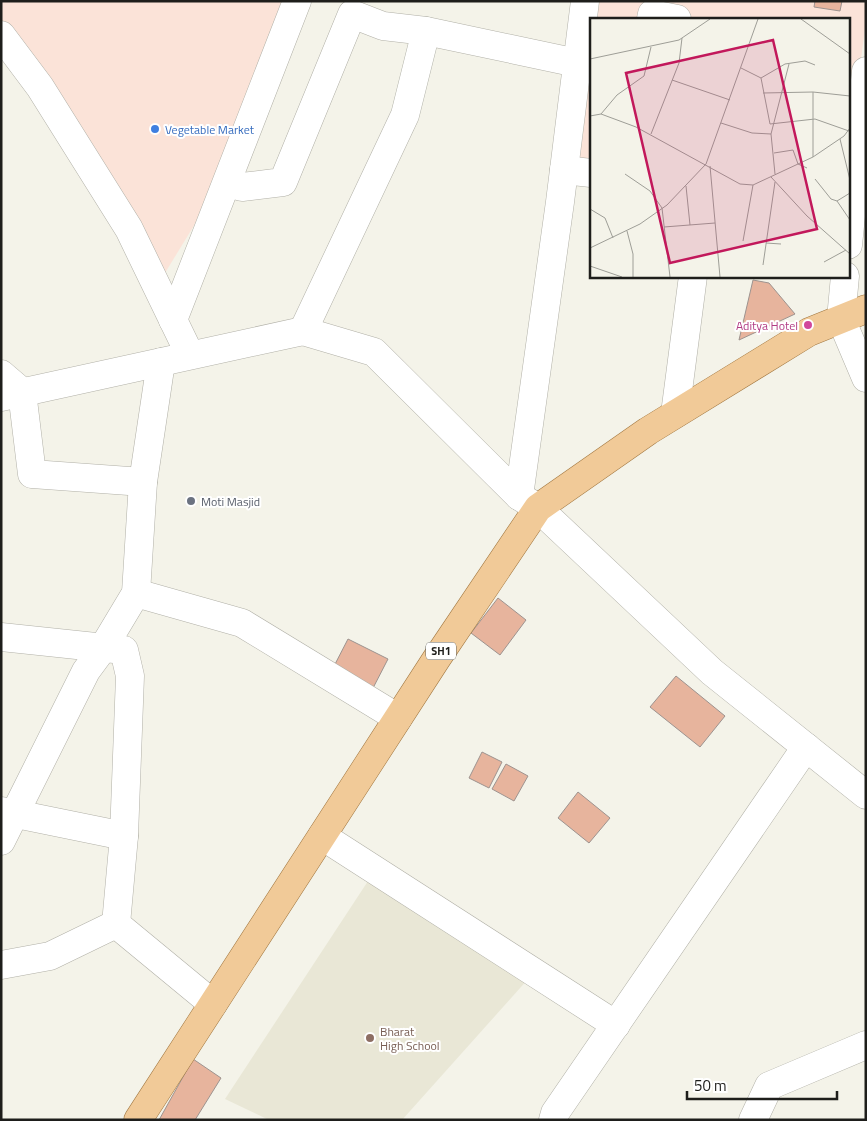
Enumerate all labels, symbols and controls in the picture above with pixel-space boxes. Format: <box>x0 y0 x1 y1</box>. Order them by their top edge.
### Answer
inset map <box>590 18 850 278</box>
place label: Vegetable Market <box>165 120 255 139</box>
marker: Vegetable Market <box>149 123 161 135</box>
place label: Aditya Hotel <box>736 316 798 335</box>
marker: Aditya Hotel <box>802 319 814 331</box>
place label: Moti Masjid <box>201 492 260 511</box>
marker: Moti Masjid <box>185 495 197 507</box>
road number: SH1 <box>426 642 456 659</box>
place label: Bharat High School <box>380 1022 440 1055</box>
marker: Bharat High School <box>364 1032 376 1044</box>
scale bar <box>687 1068 837 1100</box>
text: 50 m <box>694 1074 727 1097</box>

